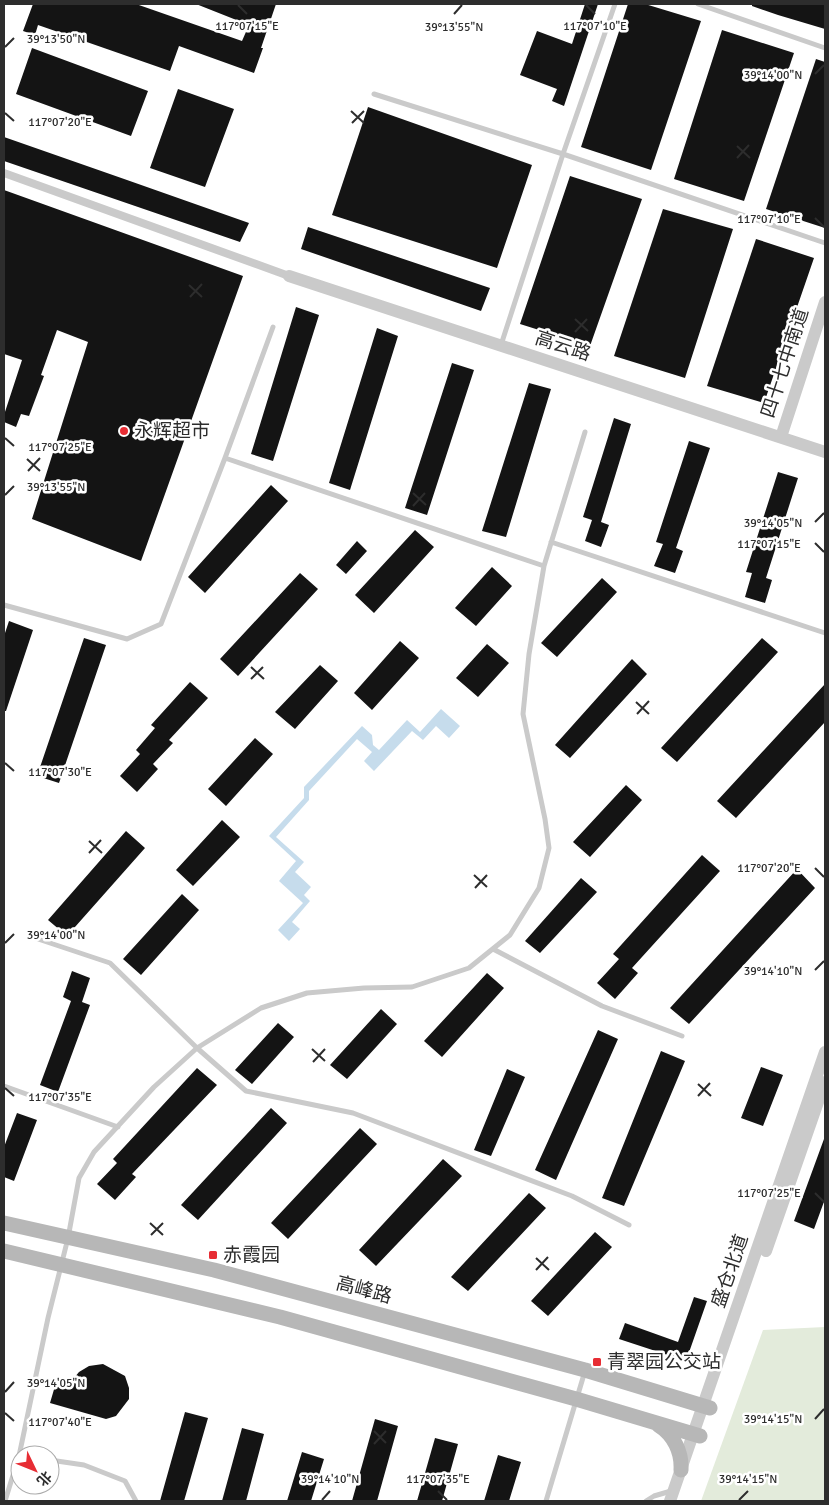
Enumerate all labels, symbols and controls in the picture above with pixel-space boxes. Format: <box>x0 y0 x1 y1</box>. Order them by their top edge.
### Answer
text: 117°07'15"E <box>215 19 279 34</box>
text: 117°07'10"E <box>563 19 627 34</box>
text: 39°13'55"N <box>425 20 483 35</box>
text: 39°13'50"N <box>27 32 85 47</box>
text: 39°14'00"N <box>744 68 802 83</box>
text: 117°07'20"E <box>28 115 92 130</box>
text: 117°07'10"E <box>737 212 801 227</box>
street label: 四十七中南道 <box>756 305 814 421</box>
street label: 高云路 <box>532 326 594 366</box>
place label: 永辉超市 <box>134 419 210 443</box>
marker: 永辉超市 <box>118 425 130 437</box>
text: 117°07'25"E <box>28 440 92 455</box>
text: 39°13'55"N <box>27 480 85 495</box>
text: 39°14'05"N <box>744 516 802 531</box>
text: 117°07'15"E <box>737 537 801 552</box>
text: 117°07'30"E <box>28 765 92 780</box>
text: 117°07'20"E <box>737 861 801 876</box>
text: 39°14'00"N <box>27 928 85 943</box>
text: 39°14'10"N <box>744 964 802 979</box>
text: 117°07'35"E <box>28 1090 92 1105</box>
text: 117°07'25"E <box>737 1186 801 1201</box>
street label: 盛仓北道 <box>706 1231 754 1311</box>
place label: 赤霞园 <box>223 1243 280 1267</box>
marker: 赤霞园 <box>207 1249 219 1261</box>
street label: 高峰路 <box>333 1271 395 1309</box>
place label: 青翠园公交站 <box>607 1350 721 1374</box>
marker: 青翠园公交站 <box>591 1356 603 1368</box>
text: 39°14'05"N <box>27 1376 85 1391</box>
text: 39°14'15"N <box>744 1412 802 1427</box>
text: 117°07'40"E <box>28 1415 92 1430</box>
north arrow <box>10 1445 60 1495</box>
text: 北 <box>33 1468 55 1489</box>
text: 39°14'10"N <box>301 1472 359 1487</box>
text: 117°07'35"E <box>406 1472 470 1487</box>
text: 39°14'15"N <box>719 1472 777 1487</box>

